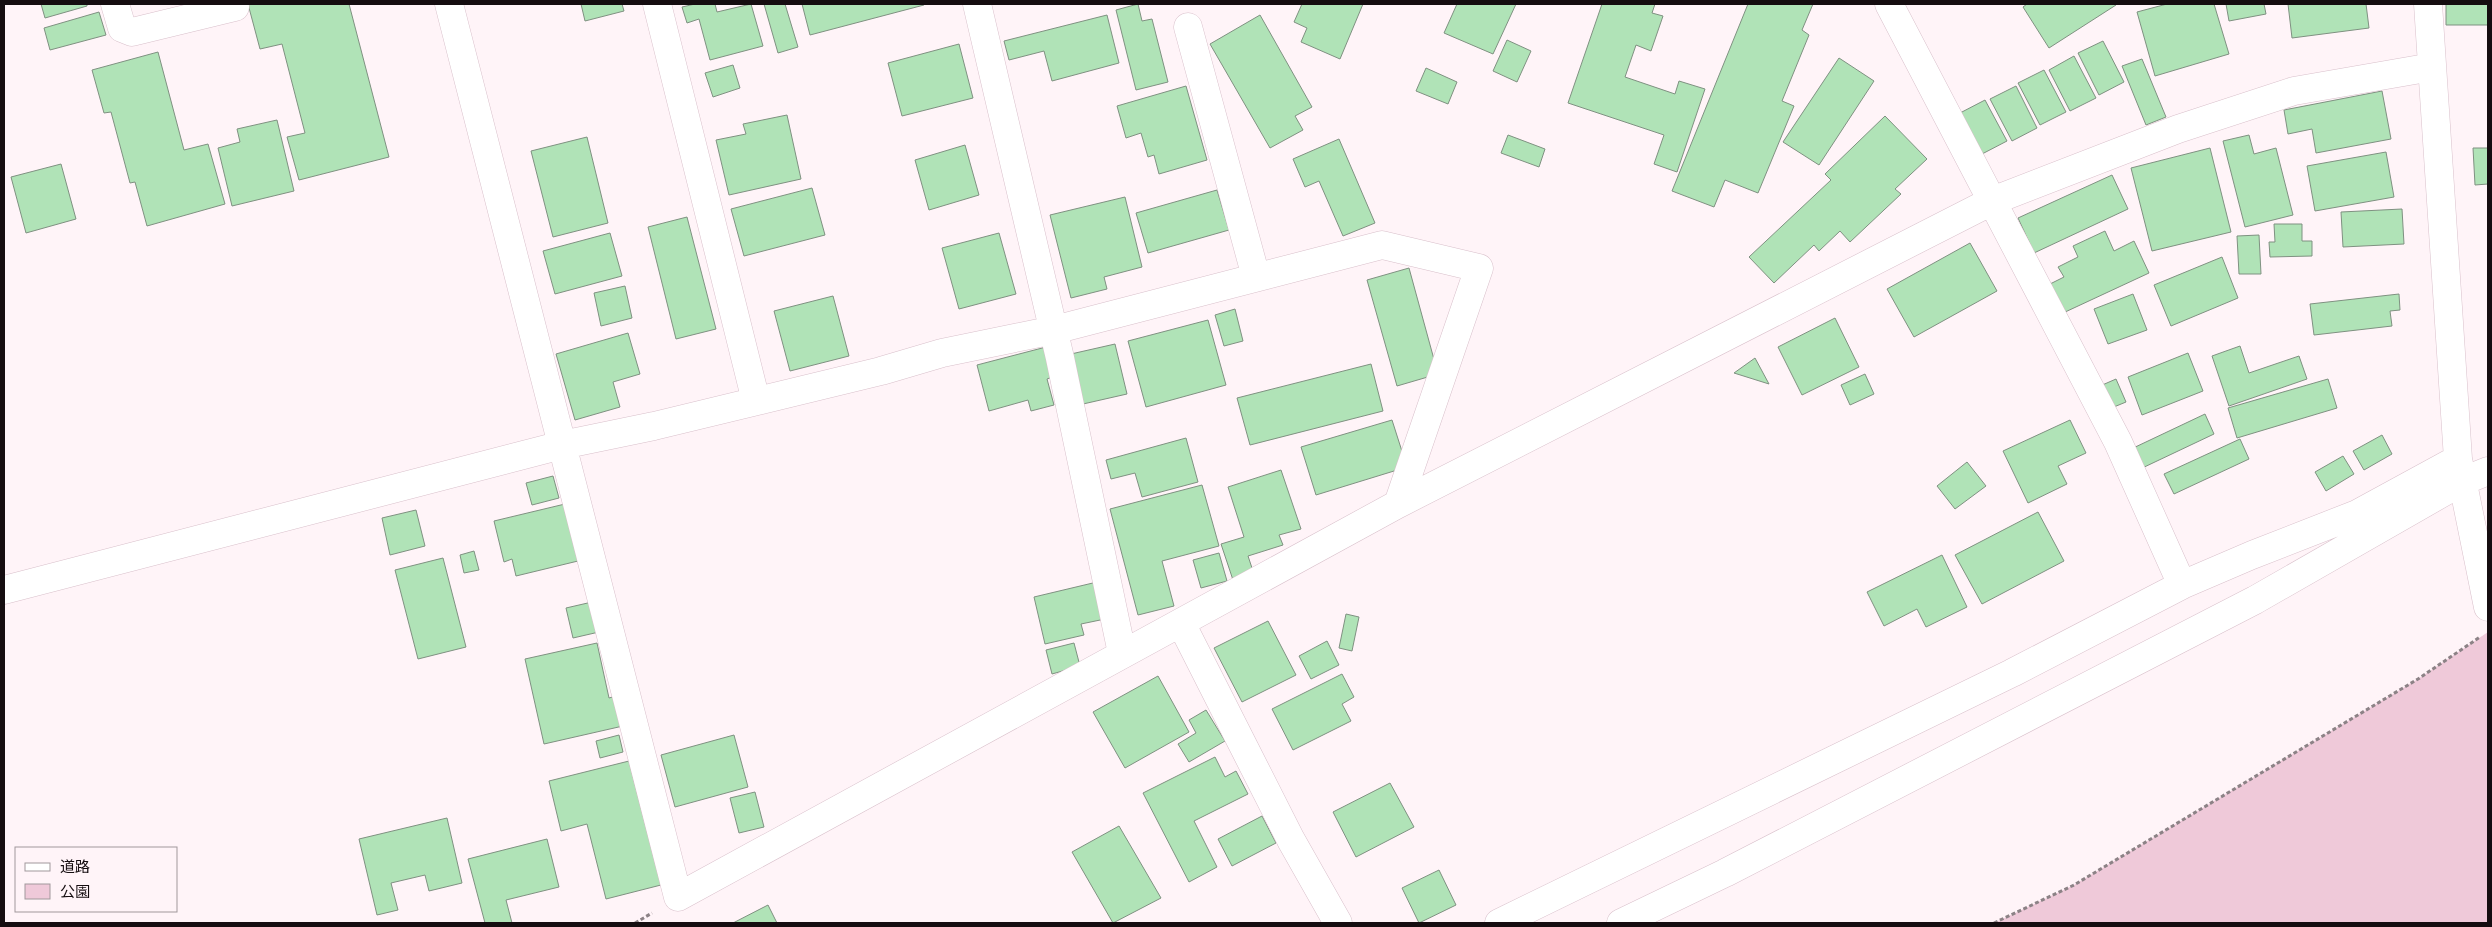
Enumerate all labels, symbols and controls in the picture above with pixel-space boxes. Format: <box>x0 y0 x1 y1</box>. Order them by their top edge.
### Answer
legend <box>15 847 178 912</box>
text: 道路 <box>60 857 90 876</box>
text: 公園 <box>60 882 90 901</box>

